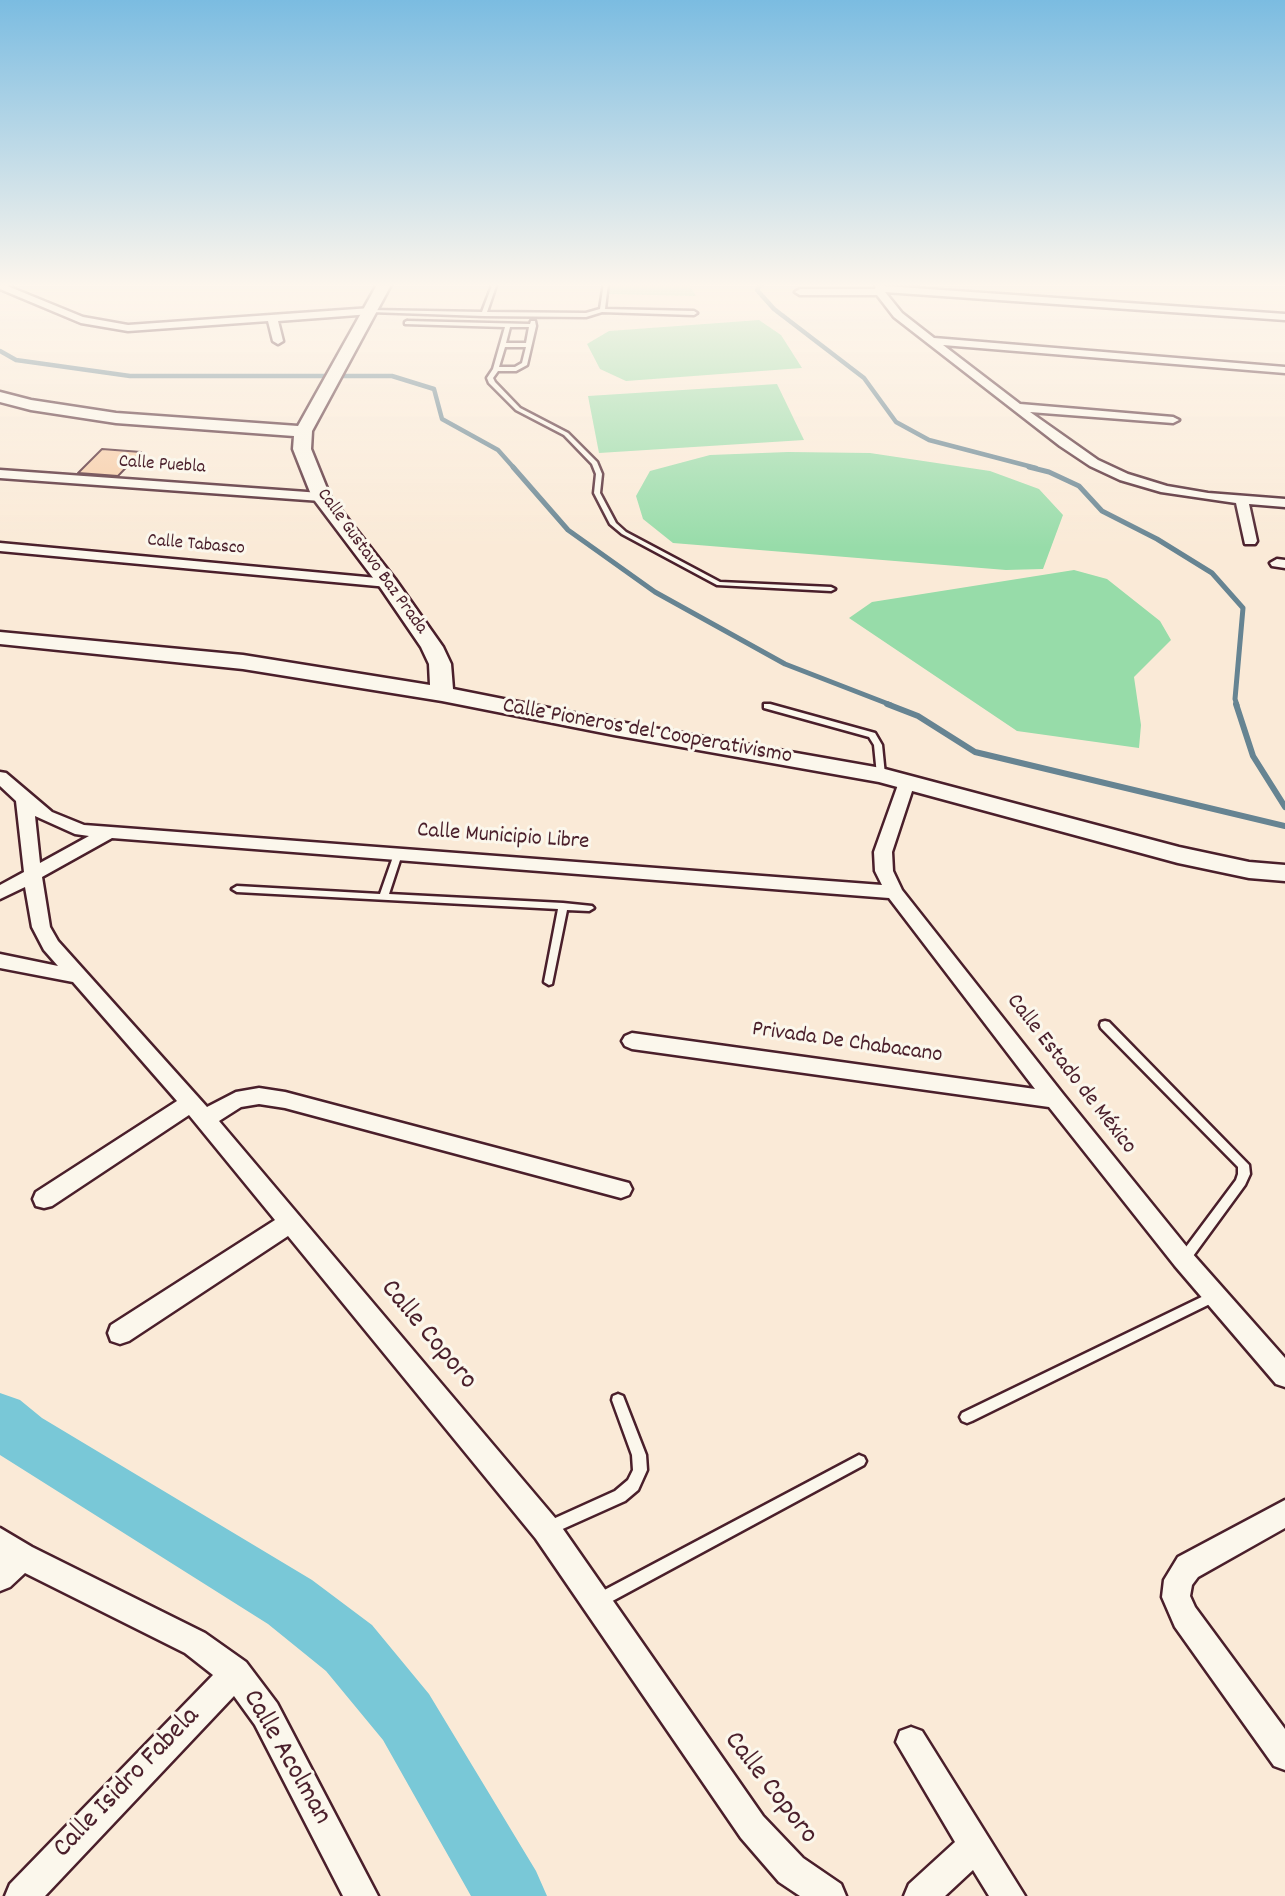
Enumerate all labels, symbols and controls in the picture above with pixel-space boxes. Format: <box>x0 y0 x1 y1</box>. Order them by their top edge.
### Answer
street label: Calle Puebla <box>118 452 206 480</box>
street label: Calle Gustavo Baz Prada <box>311 485 431 639</box>
street label: Calle Tabasco <box>146 530 246 562</box>
street label: Calle Pioneros del Cooperativismo <box>500 694 794 772</box>
street label: Calle Municipio Libre <box>416 818 590 858</box>
street label: Calle Estado de México <box>999 989 1141 1161</box>
street label: Privada De Chabacano <box>750 1017 944 1071</box>
street label: Calle Coporo <box>371 1274 483 1398</box>
street label: Calle Acolman <box>233 1685 337 1831</box>
street label: Calle Isidro Fabela <box>48 1702 208 1866</box>
street label: Calle Coporo <box>715 1726 823 1852</box>

